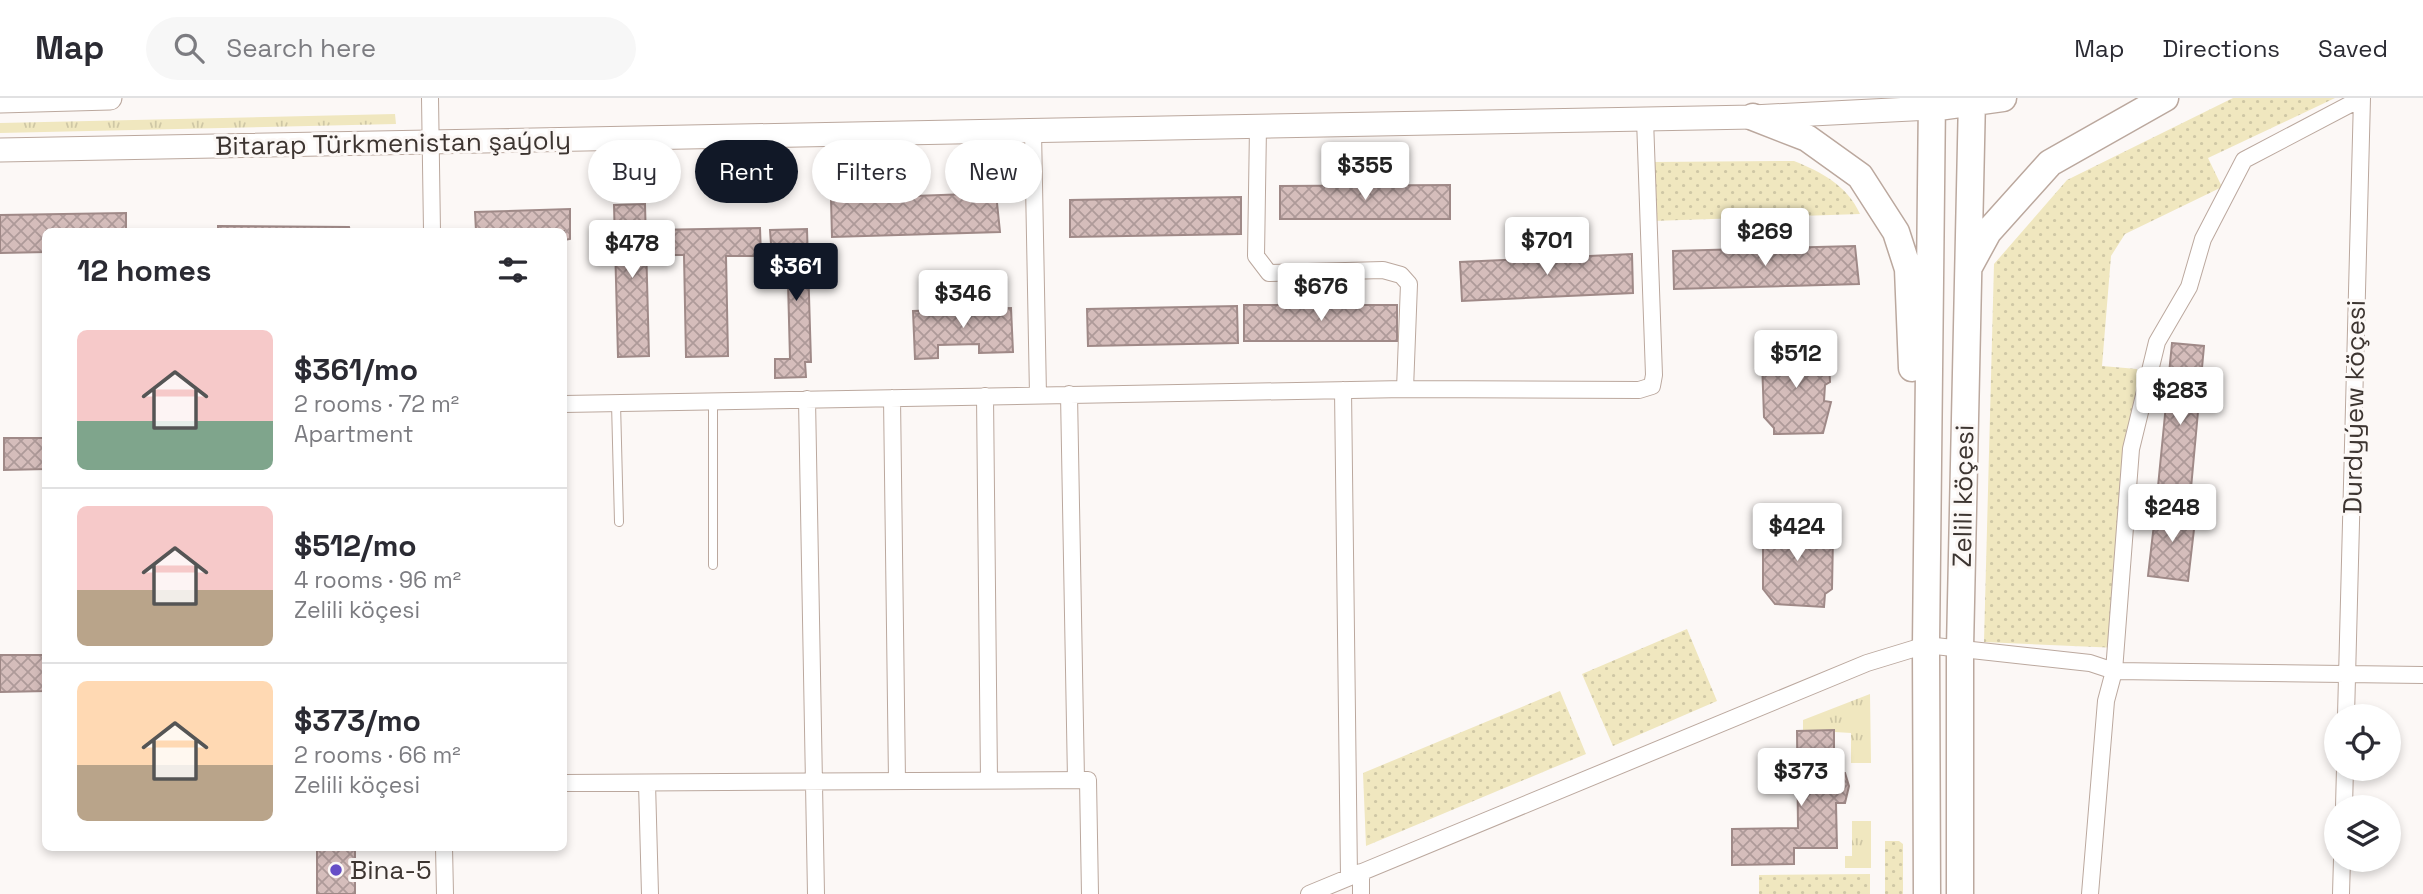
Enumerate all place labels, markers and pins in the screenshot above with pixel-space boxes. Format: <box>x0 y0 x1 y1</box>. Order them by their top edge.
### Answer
pin: $355 <box>1324 142 1406 202</box>
pin: $269 <box>1724 208 1806 268</box>
pin: $701 <box>1506 218 1588 277</box>
pin: $478 <box>591 220 673 280</box>
pin: $361 <box>755 244 837 303</box>
pin: $676 <box>1280 264 1362 323</box>
pin: $346 <box>922 271 1004 330</box>
pin: $512 <box>1755 330 1837 390</box>
pin: $283 <box>2139 368 2221 427</box>
pin: $248 <box>2131 484 2213 544</box>
pin: $424 <box>1756 504 1838 563</box>
pin: $373 <box>1760 748 1842 808</box>
place label: Bina-5 <box>350 853 432 887</box>
marker: Bina-5 <box>328 862 344 878</box>

